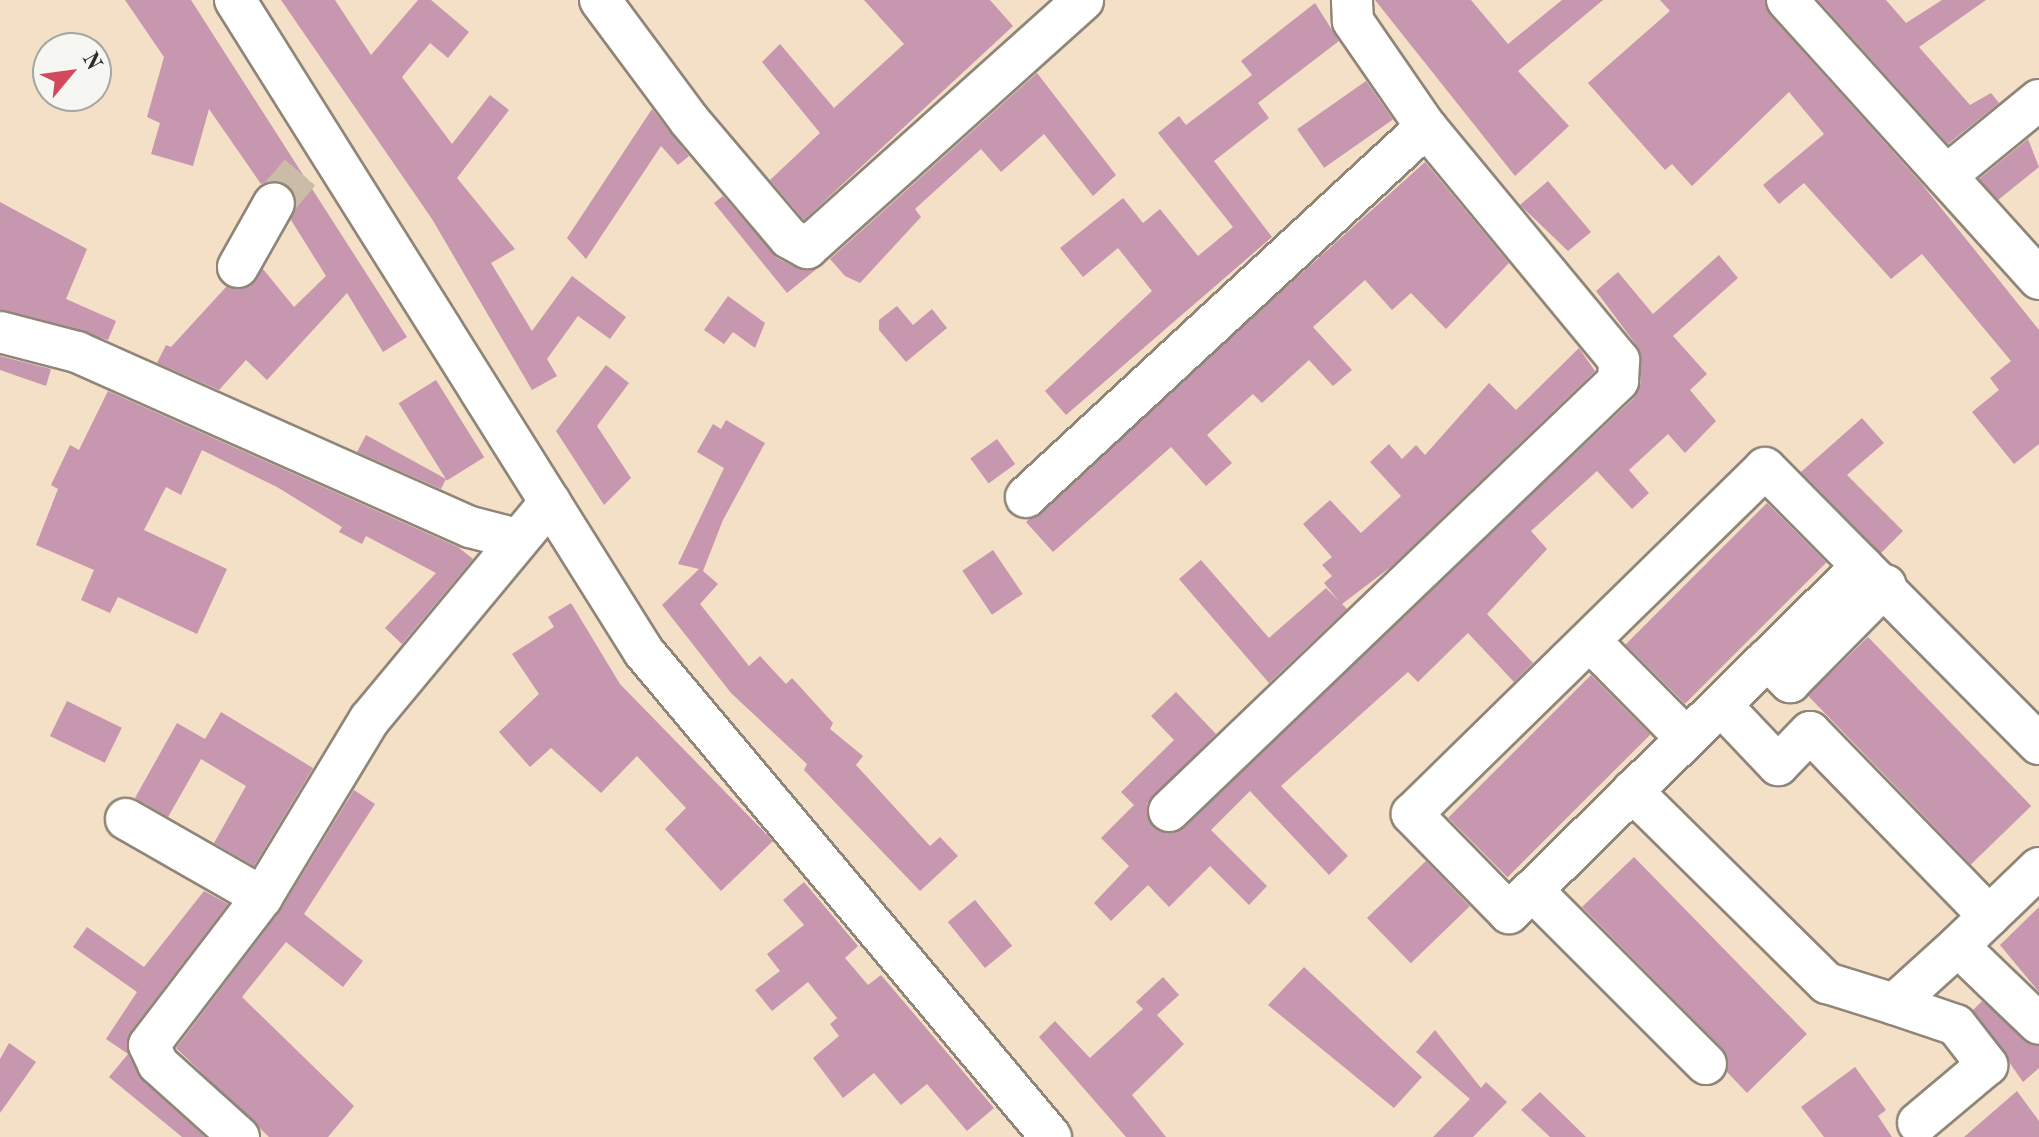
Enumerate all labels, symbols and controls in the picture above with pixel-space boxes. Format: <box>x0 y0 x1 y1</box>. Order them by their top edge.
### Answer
north arrow <box>32 32 112 112</box>
text: N <box>78 49 105 74</box>

